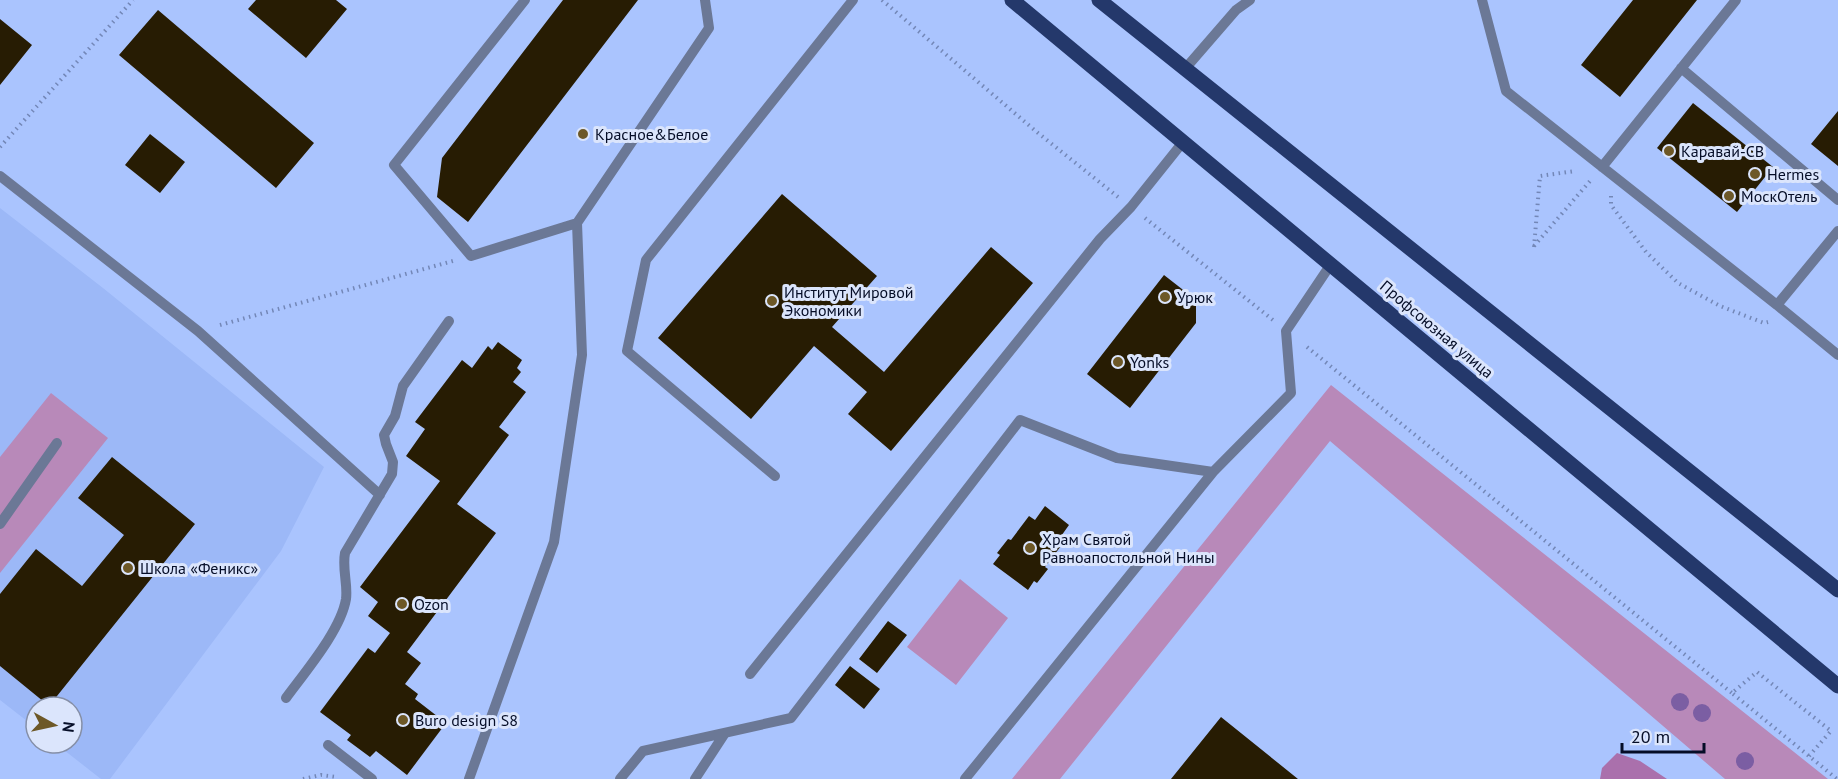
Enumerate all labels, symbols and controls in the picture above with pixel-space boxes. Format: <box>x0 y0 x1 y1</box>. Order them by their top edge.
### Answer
place label: Красное&Белое <box>595 124 708 144</box>
marker: Красное&Белое <box>576 127 590 141</box>
place label: Каравай-СВ <box>1681 141 1764 161</box>
marker: Каравай-СВ <box>1662 144 1676 158</box>
place label: Hermes <box>1767 164 1819 184</box>
marker: Hermes <box>1748 167 1762 181</box>
place label: МоскOтель <box>1741 186 1817 206</box>
marker: МоскOтель <box>1722 189 1736 203</box>
street label: Профсоюзная улица <box>1376 276 1498 382</box>
place label: Институт Мировой Экономики <box>784 282 914 320</box>
place label: Урюк <box>1177 287 1213 307</box>
marker: Урюк <box>1158 290 1172 304</box>
marker: Институт Мировой Экономики <box>765 294 779 308</box>
place label: Yonks <box>1130 352 1170 372</box>
marker: Yonks <box>1111 355 1125 369</box>
place label: Храм Святой Равноапостольной Нины <box>1042 529 1215 567</box>
marker: Храм Святой Равноапостольной Нины <box>1023 541 1037 555</box>
place label: Школа «Феникс» <box>140 558 259 578</box>
marker: Школа «Феникс» <box>121 561 135 575</box>
place label: Ozon <box>414 594 449 614</box>
marker: Ozon <box>395 597 409 611</box>
north arrow <box>24 695 84 755</box>
place label: Buro design S8 <box>415 710 518 730</box>
marker: Buro design S8 <box>396 713 410 727</box>
scale bar <box>1622 716 1704 754</box>
text: N <box>58 720 79 734</box>
text: 20 m <box>1631 725 1670 748</box>

